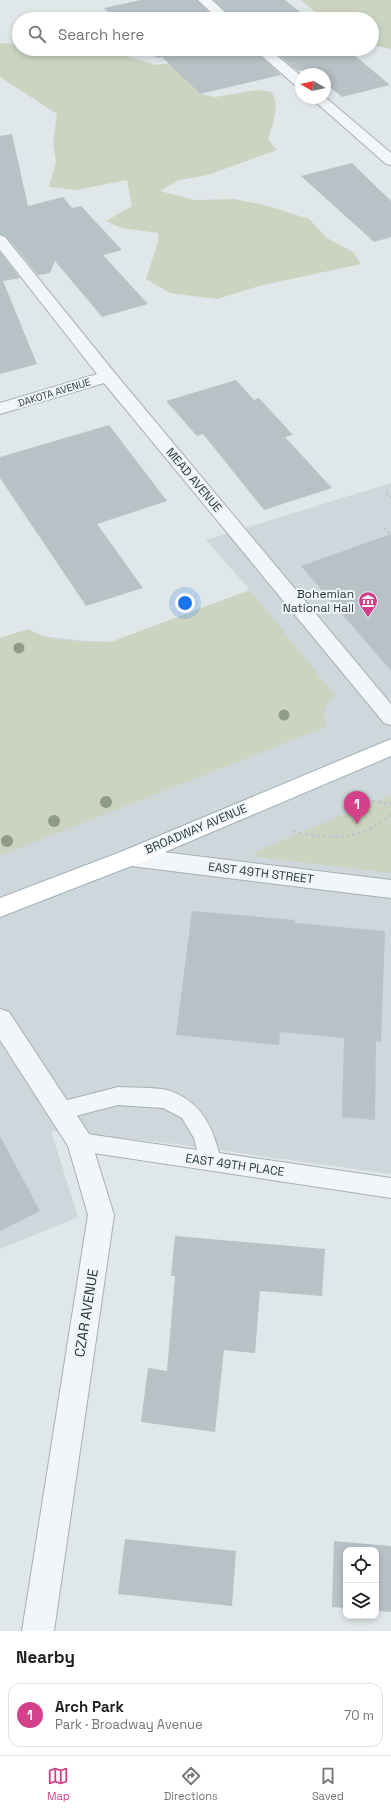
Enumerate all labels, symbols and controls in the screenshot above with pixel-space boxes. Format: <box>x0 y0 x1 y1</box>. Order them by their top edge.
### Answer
search box <box>12 12 379 56</box>
icon: search <box>26 23 48 45</box>
text: Search here <box>58 25 144 44</box>
north arrow <box>295 68 331 104</box>
street label: DAKOTA AVENUE <box>16 375 92 410</box>
street label: MEAD AVENUE <box>162 444 226 516</box>
place label: Bohemian National Hall <box>283 586 354 616</box>
museum icon: Bohemian National Hall <box>357 590 379 618</box>
your location <box>175 593 195 613</box>
pin: 1 <box>344 791 370 824</box>
street label: BROADWAY AVENUE <box>142 800 250 858</box>
street label: EAST 49TH STREET <box>207 859 315 887</box>
street label: EAST 49TH PLACE <box>185 1150 286 1180</box>
street label: CZAR AVENUE <box>70 1267 102 1358</box>
map controls <box>343 1547 379 1619</box>
button: locate <box>343 1547 379 1583</box>
button: layers <box>343 1583 379 1619</box>
text: Nearby <box>16 1646 75 1668</box>
text: Arch Park <box>55 1697 124 1716</box>
text: 1 <box>27 1707 33 1724</box>
text: 70 m <box>344 1707 374 1724</box>
text: Park · Broadway Avenue <box>55 1716 203 1733</box>
tab: Map <box>47 1765 70 1803</box>
tab: Directions <box>164 1765 218 1803</box>
tab: Saved <box>312 1765 344 1803</box>

